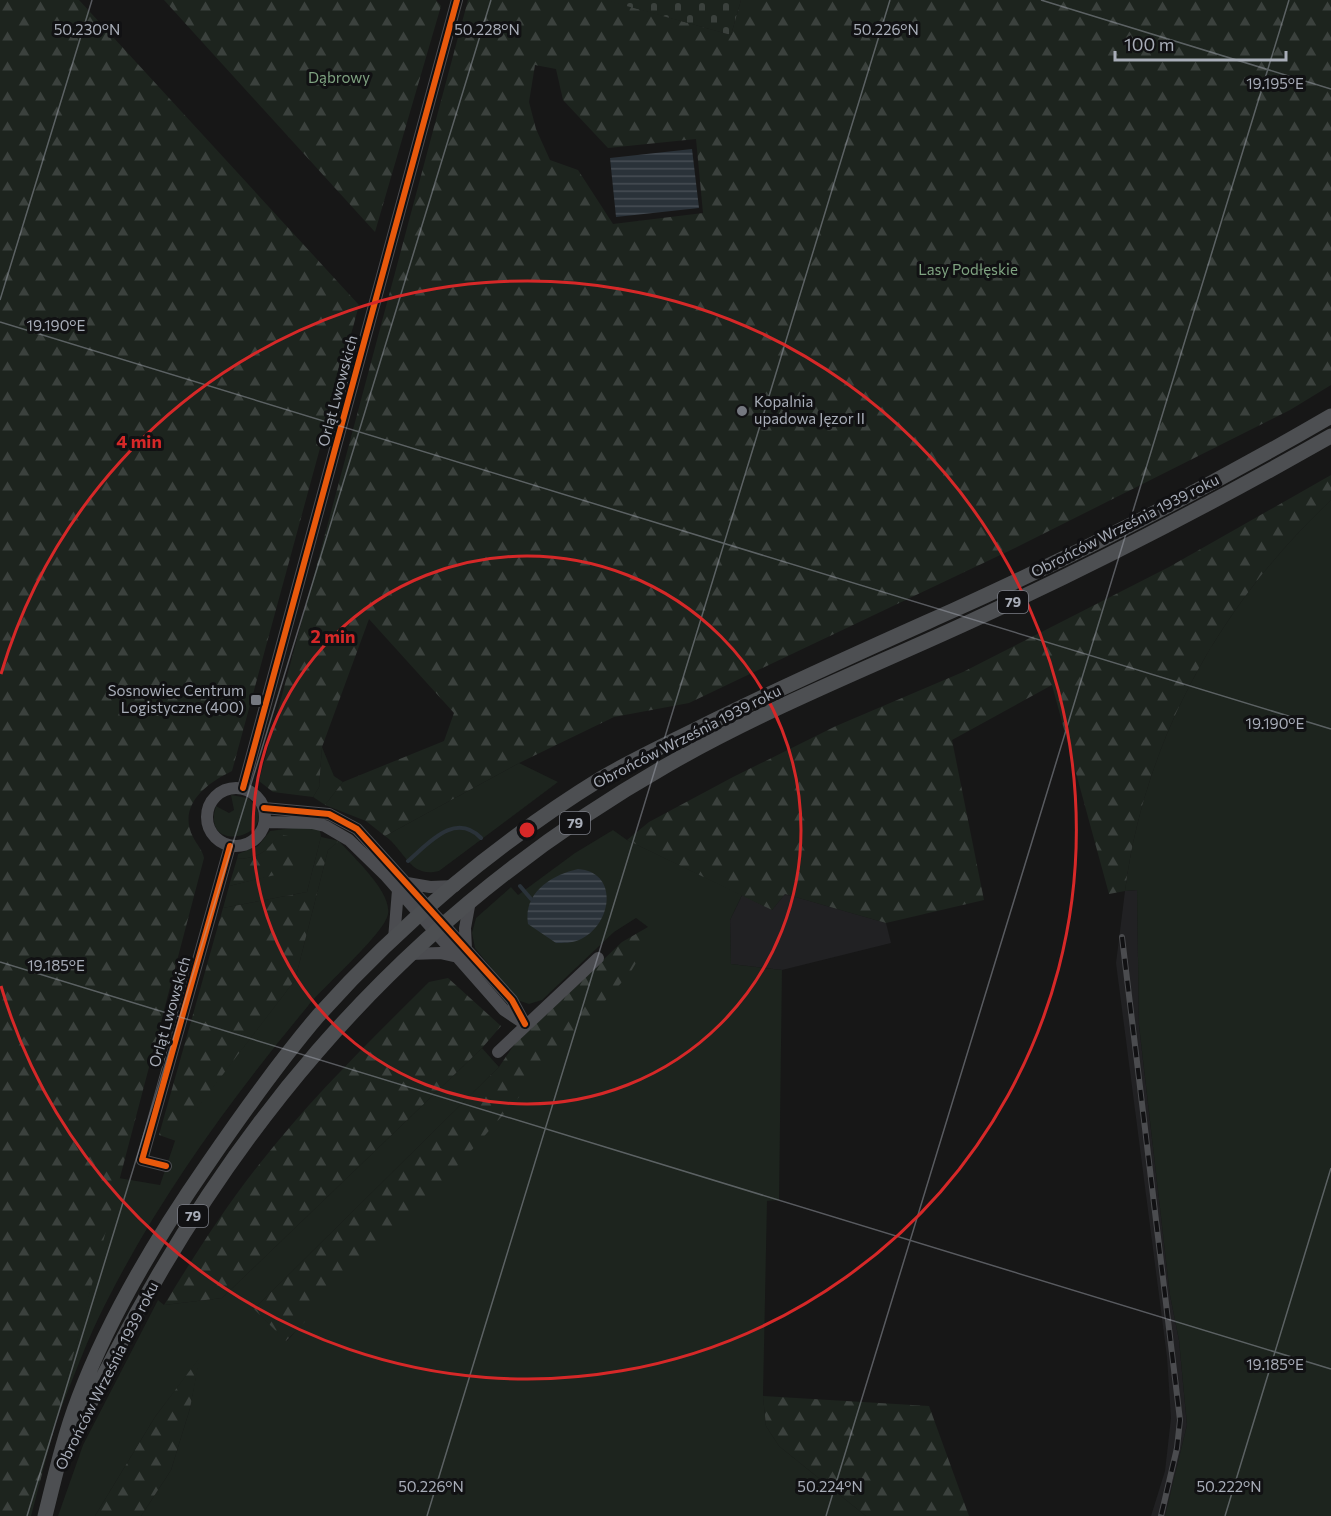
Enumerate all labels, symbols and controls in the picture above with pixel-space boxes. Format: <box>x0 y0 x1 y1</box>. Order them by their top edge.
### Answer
text: 50.230°N <box>54 20 120 38</box>
text: 50.228°N <box>454 20 520 38</box>
text: 50.226°N <box>853 20 919 38</box>
scale bar <box>1115 24 1286 62</box>
text: 100 m <box>1124 33 1174 55</box>
park label: Dąbrowy <box>308 68 370 86</box>
text: 19.195°E <box>1246 74 1304 92</box>
park label: Lasy Podłęskie <box>918 260 1018 278</box>
text: 19.190°E <box>27 316 86 334</box>
street label: Orląt Lwowskich <box>314 333 361 448</box>
place label: Kopalnia upadowa Jęzor II <box>754 392 865 427</box>
marker: Kopalnia upadowa Jęzor II <box>735 404 749 418</box>
text: 4 min <box>116 430 162 452</box>
street label: Obrońców Września 1939 roku <box>1028 470 1222 580</box>
road number: 79 <box>998 591 1028 613</box>
text: 2 min <box>311 625 355 647</box>
place label: Sosnowiec Centrum Logistyczne (400) <box>108 681 244 716</box>
street label: Obrońców Września 1939 roku <box>590 681 784 791</box>
marker: Sosnowiec Centrum Logistyczne (400) <box>249 693 263 707</box>
text: 19.190°E <box>1246 714 1305 732</box>
road number: 79 <box>560 812 590 834</box>
centre of rings <box>517 820 537 840</box>
street label: Orląt Lwowskich <box>145 954 193 1069</box>
text: 19.185°E <box>27 956 85 974</box>
road number: 79 <box>178 1205 208 1227</box>
street label: Obrońców Września 1939 roku <box>51 1279 161 1473</box>
text: 19.185°E <box>1246 1355 1304 1373</box>
text: 50.226°N <box>398 1477 464 1495</box>
text: 50.224°N <box>797 1477 863 1495</box>
text: 50.222°N <box>1196 1477 1262 1495</box>

